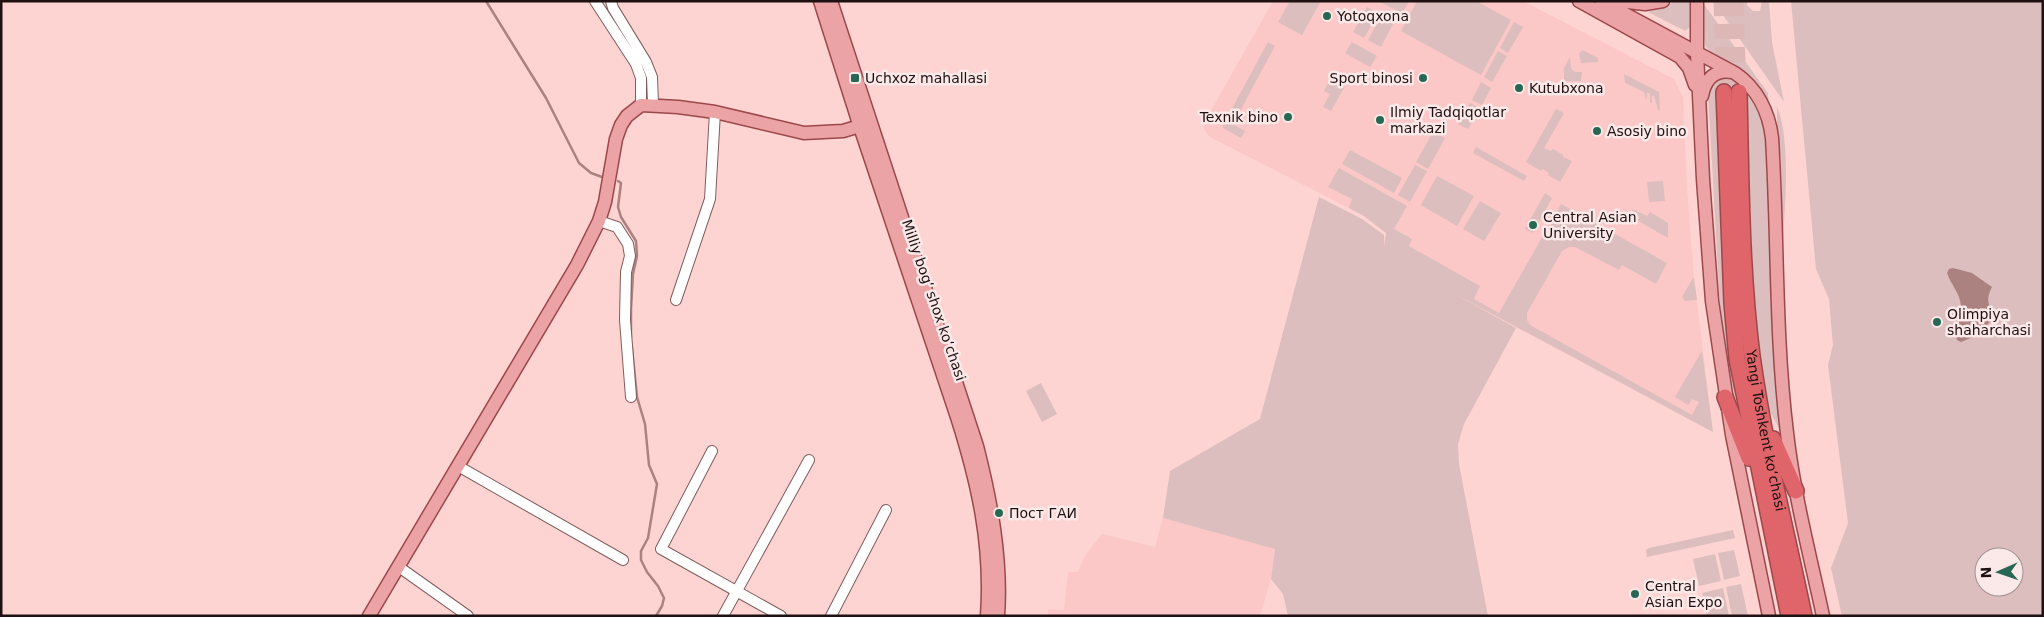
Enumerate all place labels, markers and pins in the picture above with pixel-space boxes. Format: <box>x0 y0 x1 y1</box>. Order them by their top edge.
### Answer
place label: Yotoqxona <box>1336 8 1409 24</box>
marker: Yotoqxona <box>1321 10 1333 22</box>
place label: Uchxoz mahallasi <box>865 70 987 86</box>
place label: Sport binosi <box>1330 70 1413 86</box>
marker: Uchxoz mahallasi <box>849 72 861 84</box>
marker: Sport binosi <box>1417 72 1429 84</box>
place label: Kutubxona <box>1529 80 1603 96</box>
marker: Kutubxona <box>1513 82 1525 94</box>
place label: Ilmiy Tadqiqotlar markazi <box>1390 104 1506 136</box>
place label: Texnik bino <box>1199 109 1278 125</box>
marker: Texnik bino <box>1282 111 1294 123</box>
marker: Ilmiy Tadqiqotlar markazi <box>1374 114 1386 126</box>
place label: Asosiy bino <box>1607 123 1687 139</box>
marker: Asosiy bino <box>1591 125 1603 137</box>
place label: Central Asian University <box>1543 209 1637 241</box>
marker: Central Asian University <box>1527 219 1539 231</box>
place label: Olimpiya shaharchasi <box>1947 306 2031 338</box>
marker: Olimpiya shaharchasi <box>1931 316 1943 328</box>
place label: Пост ГАИ <box>1009 505 1077 521</box>
marker: Пост ГАИ <box>993 507 1005 519</box>
place label: Central Asian Expo <box>1645 578 1722 610</box>
marker: Central Asian Expo <box>1629 588 1641 600</box>

